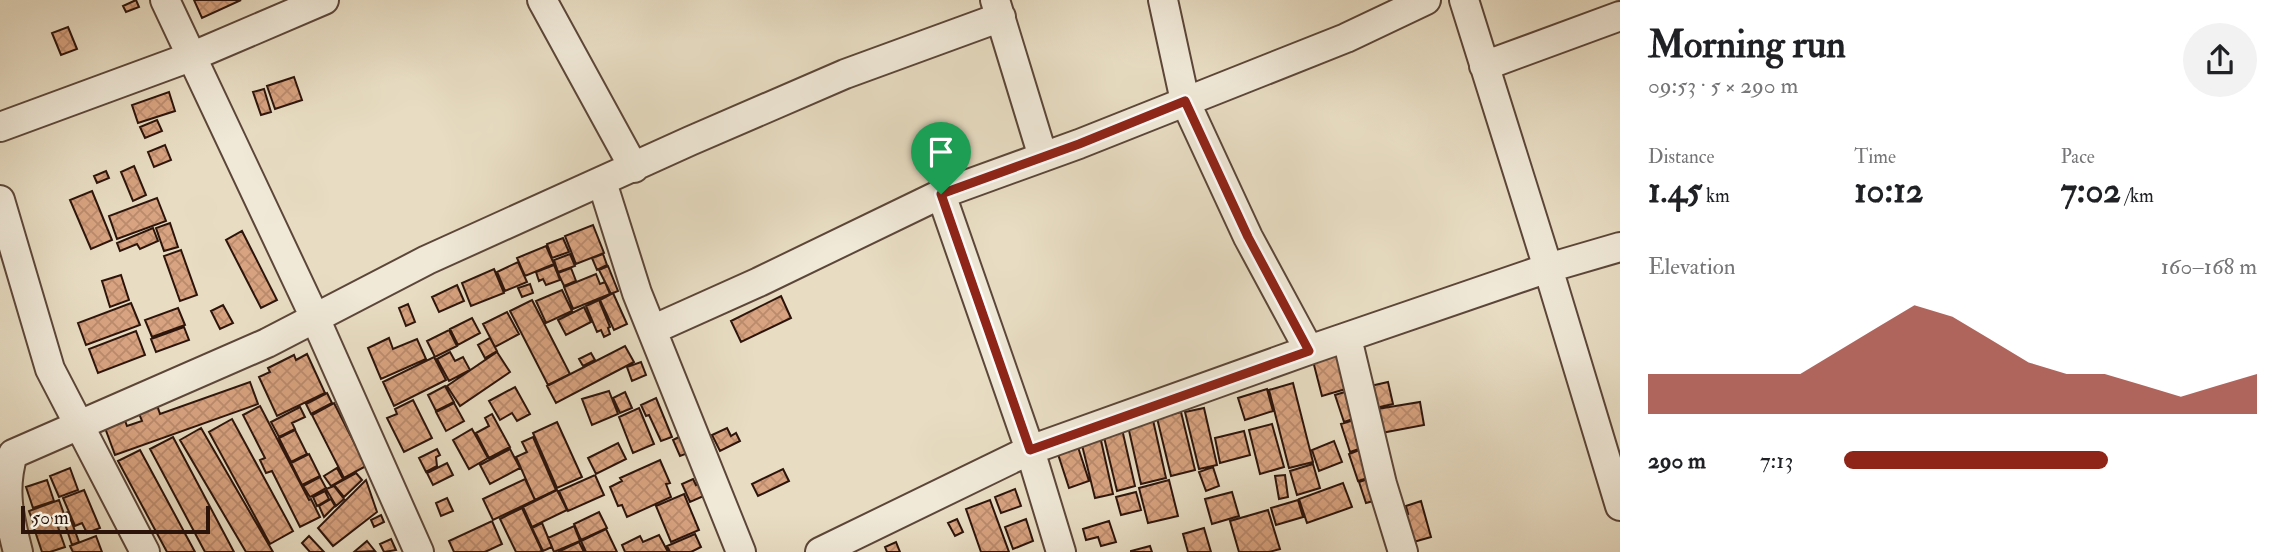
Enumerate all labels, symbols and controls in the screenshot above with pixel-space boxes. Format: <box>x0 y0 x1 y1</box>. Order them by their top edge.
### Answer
text: Morning run <box>1648 21 1846 69</box>
button: share <box>2183 23 2257 97</box>
text: 09:53 · 5 × 290 m <box>1648 71 1798 100</box>
pin <box>911 122 971 194</box>
icon: arrive <box>922 133 960 171</box>
text: Distance <box>1648 145 1714 169</box>
text: Time <box>1854 145 1896 169</box>
text: Pace <box>2061 145 2095 169</box>
text: 1.45 <box>1648 169 1702 213</box>
text: 10:12 <box>1854 169 1923 213</box>
text: 7:02 <box>2061 169 2121 213</box>
text: km <box>1702 184 1730 208</box>
text: /km <box>2121 184 2154 208</box>
text: Elevation <box>1648 252 1736 281</box>
text: 160–168 m <box>2161 252 2257 281</box>
text: 290 m <box>1648 446 1706 475</box>
text: 7:13 <box>1760 446 1793 475</box>
scale bar <box>21 503 210 535</box>
text: 50 m <box>32 506 69 530</box>

